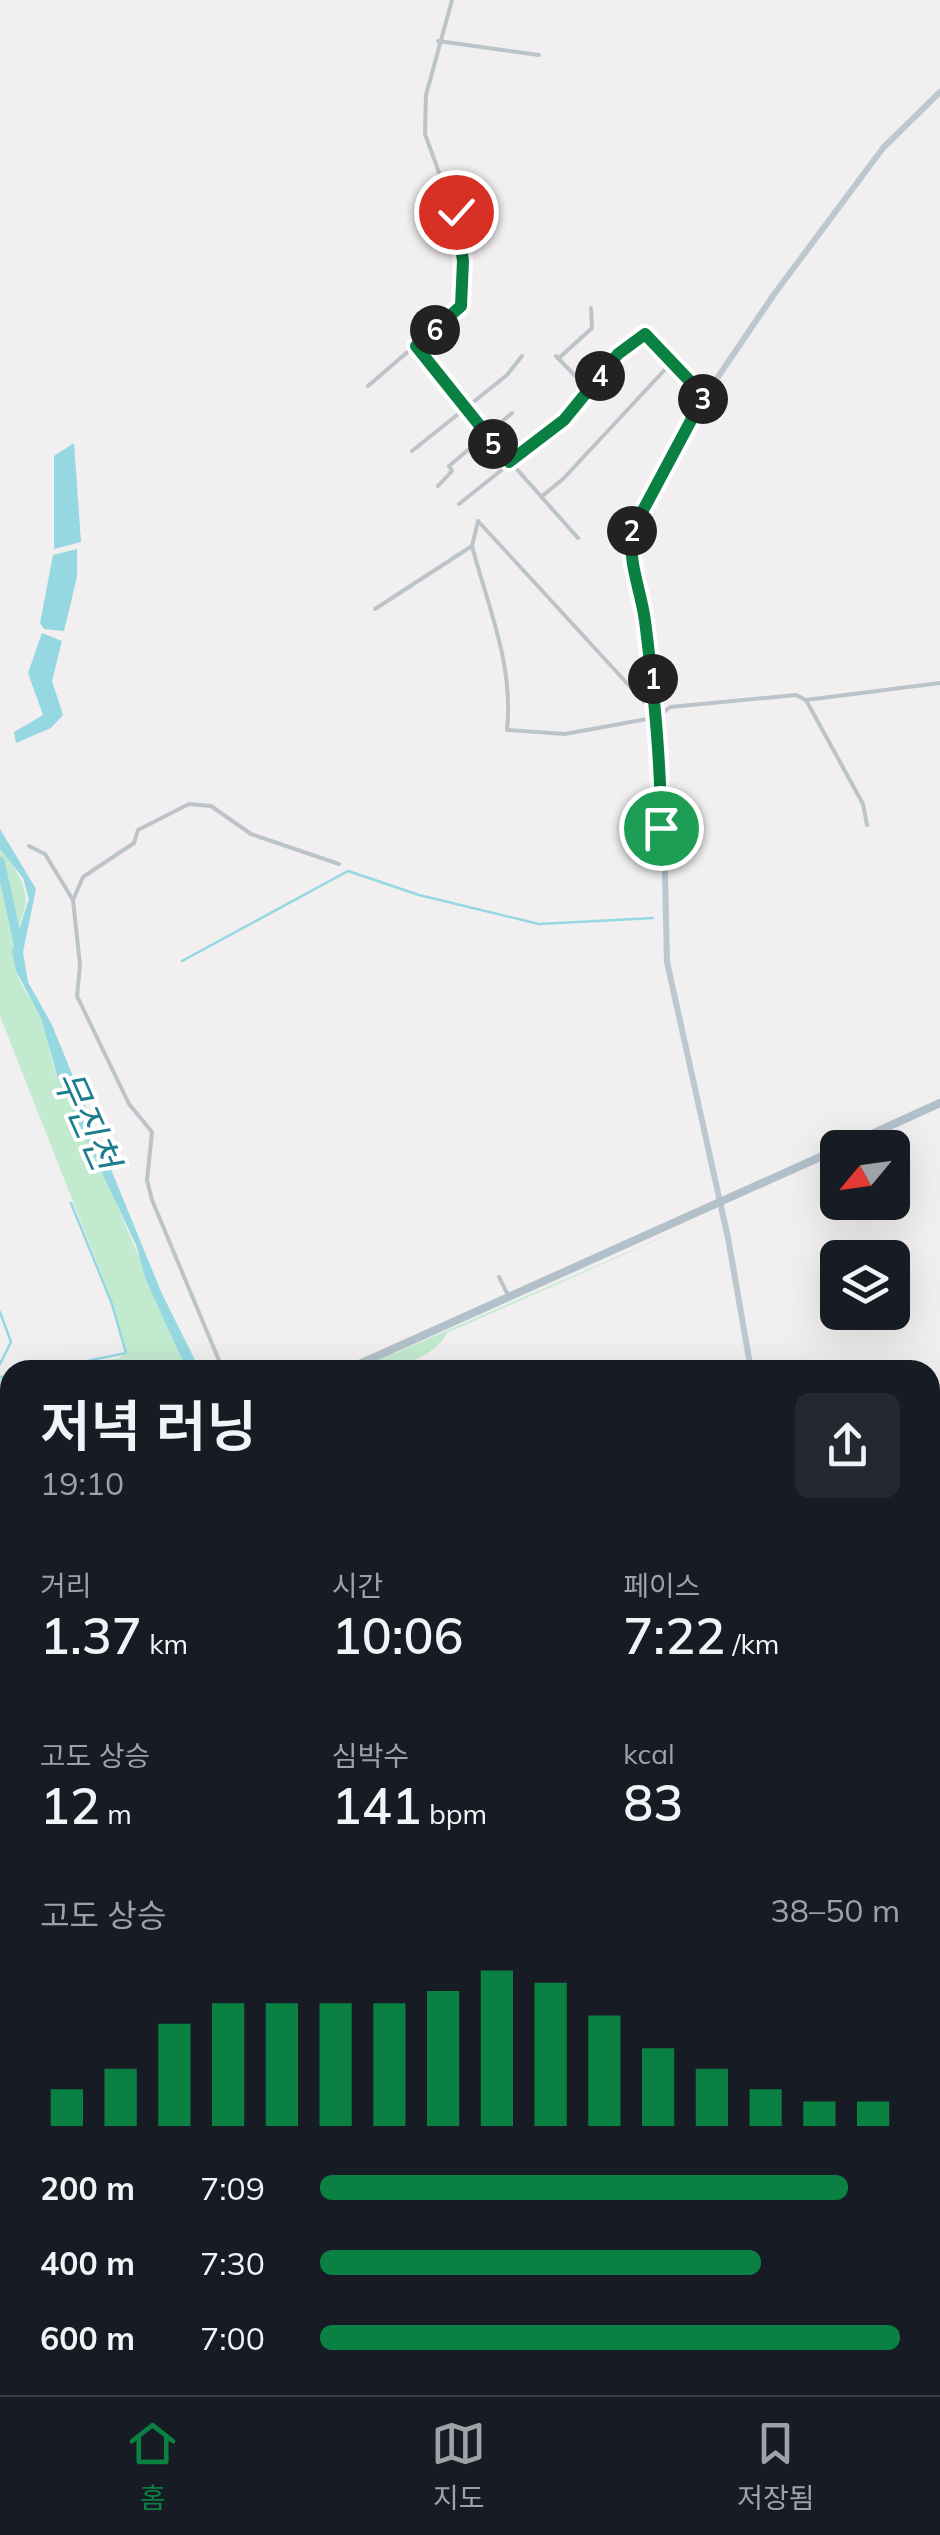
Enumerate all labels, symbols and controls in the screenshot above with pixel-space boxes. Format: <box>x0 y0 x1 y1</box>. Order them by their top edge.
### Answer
pin <box>414 170 499 255</box>
icon: check <box>429 185 484 240</box>
pin: 6 <box>410 305 460 355</box>
text: 6 <box>427 312 443 347</box>
pin: 4 <box>575 351 625 401</box>
text: 4 <box>592 358 608 393</box>
pin: 3 <box>678 374 728 424</box>
text: 3 <box>695 381 711 416</box>
pin: 5 <box>468 419 518 469</box>
text: 5 <box>485 426 501 461</box>
pin: 2 <box>607 506 657 556</box>
text: 2 <box>624 513 640 548</box>
pin: 1 <box>628 654 678 704</box>
text: 1 <box>645 661 661 696</box>
pin <box>619 786 704 871</box>
icon: arrive <box>634 801 689 856</box>
water label: 무진천 <box>44 1062 132 1181</box>
north arrow <box>820 1130 910 1220</box>
map controls <box>820 1130 910 1330</box>
button: layers <box>820 1240 910 1330</box>
text: 저녁 러닝 <box>40 1391 257 1460</box>
button: share <box>795 1393 900 1498</box>
text: 19:10 <box>40 1463 124 1503</box>
text: 거리 <box>40 1568 92 1603</box>
text: 시간 <box>332 1568 383 1603</box>
text: 페이스 <box>623 1568 701 1603</box>
text: 1.37 <box>40 1604 142 1667</box>
text: 10:06 <box>332 1604 464 1667</box>
text: 7:22 <box>623 1604 725 1667</box>
text: km <box>142 1626 188 1661</box>
text: /km <box>725 1626 779 1661</box>
text: kcal <box>623 1736 675 1771</box>
text: 고도 상승 <box>40 1738 150 1773</box>
text: 심박수 <box>332 1738 409 1773</box>
text: 83 <box>623 1771 683 1834</box>
text: 12 <box>40 1774 100 1837</box>
text: 141 <box>332 1774 422 1837</box>
text: m <box>100 1796 132 1831</box>
text: bpm <box>422 1796 487 1831</box>
text: 38–50 m <box>771 1890 900 1930</box>
text: 고도 상승 <box>40 1895 166 1935</box>
text: 200 m <box>40 2168 135 2208</box>
text: 7:09 <box>200 2168 265 2208</box>
text: 400 m <box>40 2243 135 2283</box>
text: 7:30 <box>200 2243 265 2283</box>
text: 600 m <box>40 2318 135 2358</box>
text: 7:00 <box>200 2318 265 2358</box>
tab: 홈 <box>125 2416 180 2516</box>
tab: 지도 <box>431 2416 486 2516</box>
tab: 저장됨 <box>737 2416 815 2516</box>

